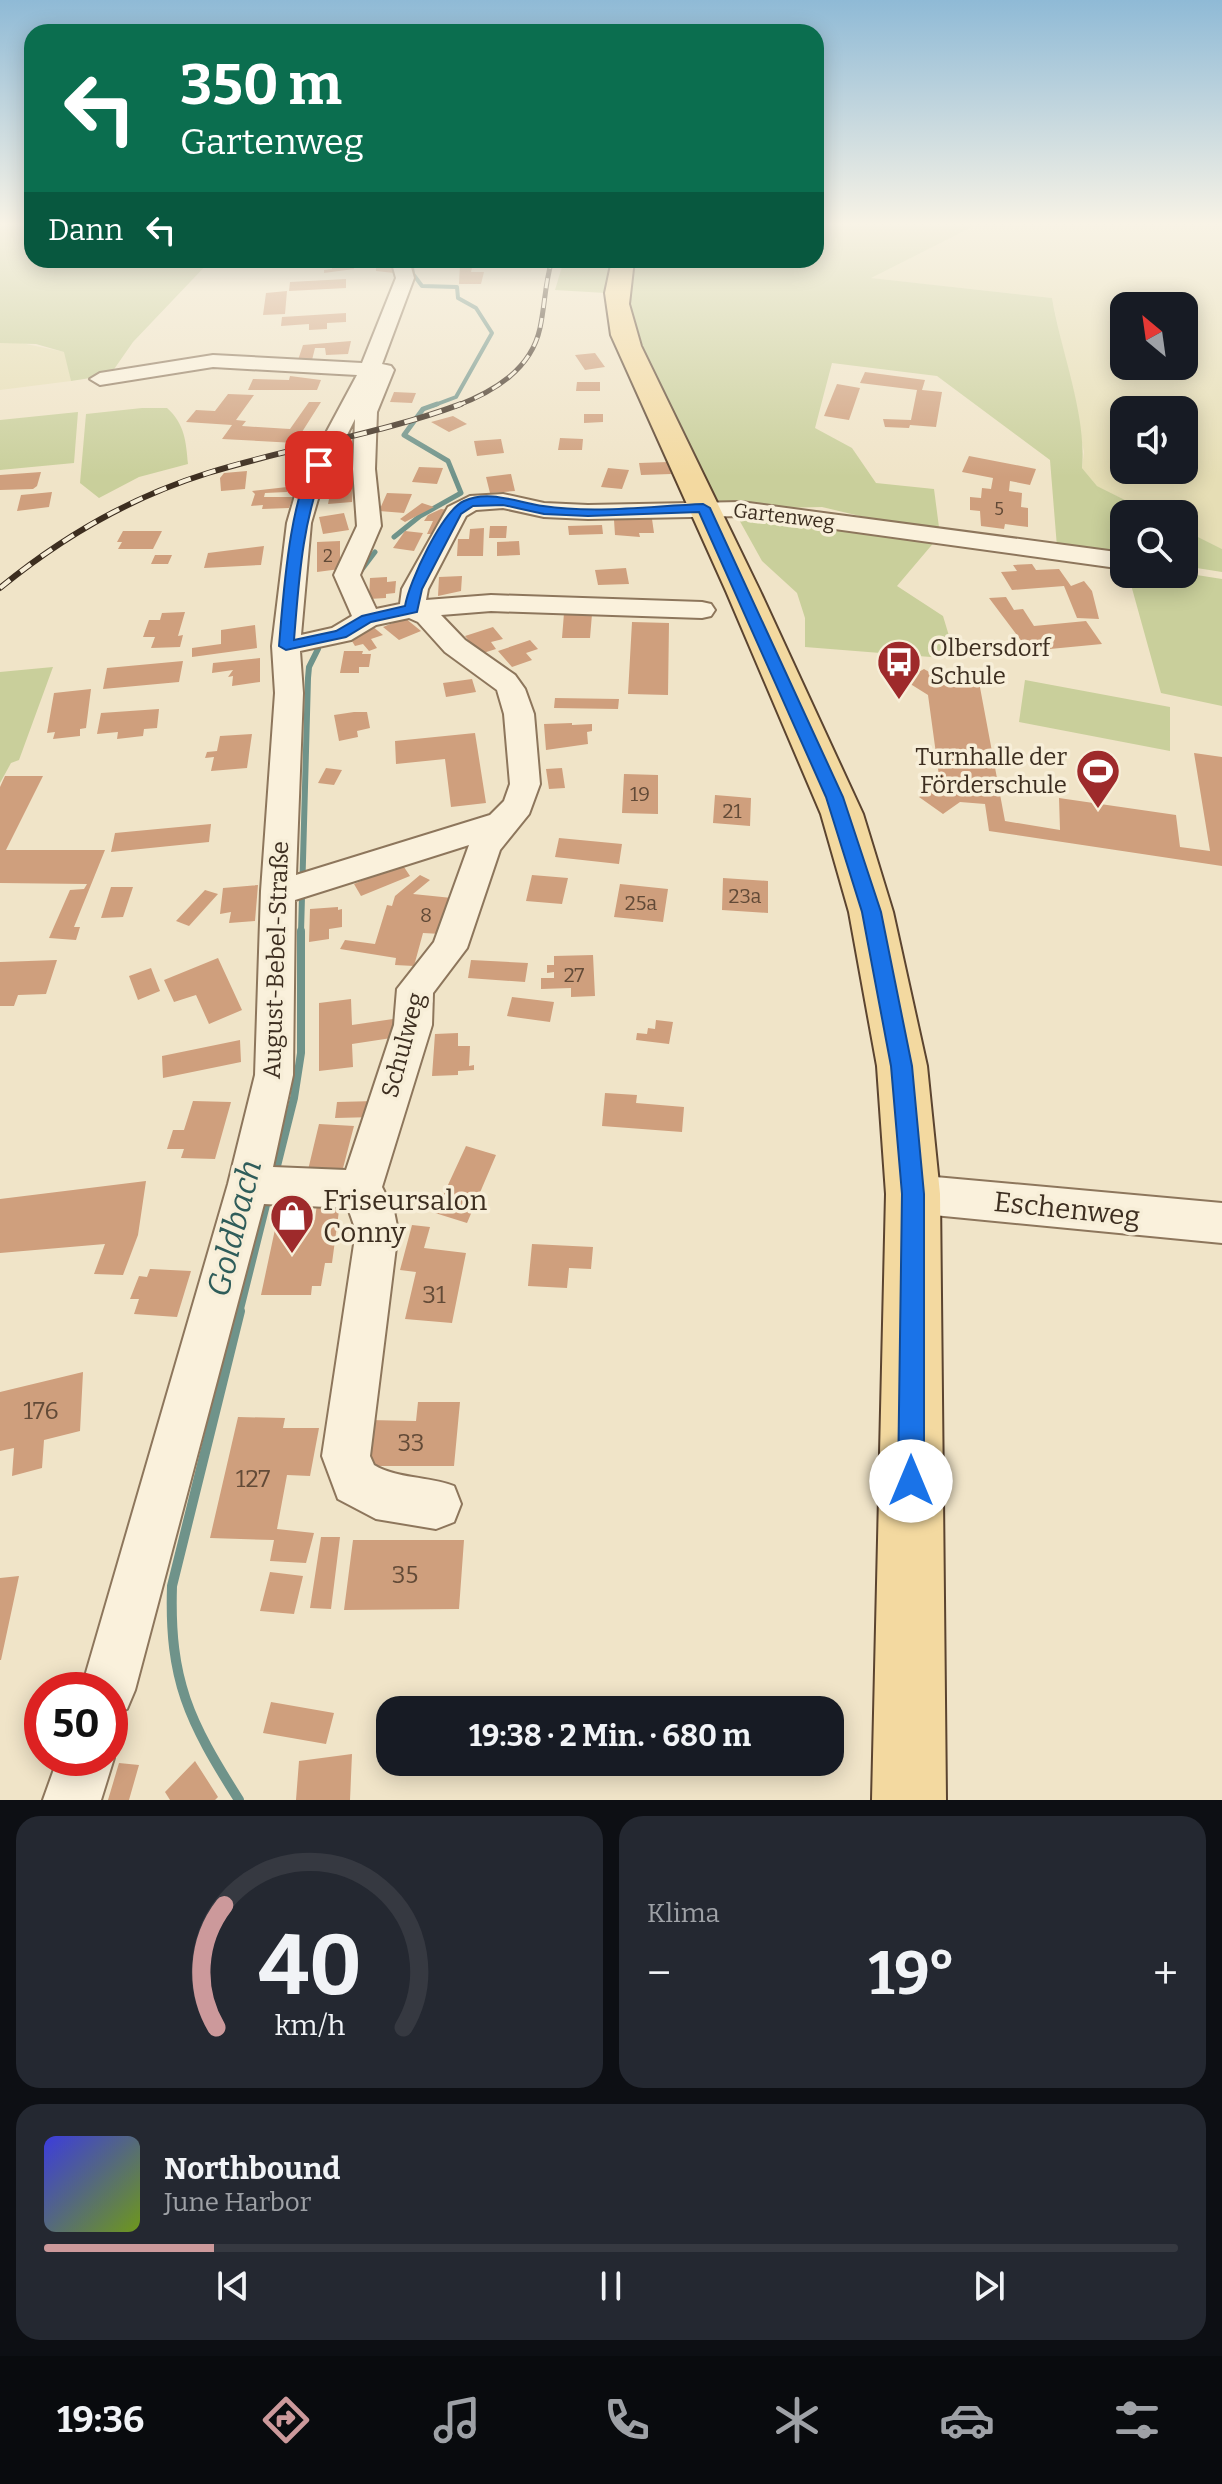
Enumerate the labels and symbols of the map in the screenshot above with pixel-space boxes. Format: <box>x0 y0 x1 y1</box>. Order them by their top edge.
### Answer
north arrow <box>1110 292 1198 380</box>
pin <box>285 431 353 499</box>
street label: Gartenweg <box>732 498 836 534</box>
house number: 5 <box>994 498 1004 520</box>
house number: 2 <box>323 545 333 567</box>
place label: Olbersdorf Schule <box>930 634 1052 690</box>
bus stop icon: Olbersdorf Schule <box>875 638 923 701</box>
place label: Turnhalle der Förderschule <box>915 743 1067 799</box>
sports icon: Turnhalle der Förderschule <box>1074 747 1122 810</box>
house number: 19 <box>630 782 650 806</box>
house number: 21 <box>723 799 742 823</box>
street label: August-Bebel-Straße <box>258 841 294 1079</box>
house number: 23a <box>729 884 761 908</box>
house number: 25a <box>625 891 657 915</box>
house number: 8 <box>420 903 432 927</box>
house number: 27 <box>564 963 584 987</box>
street label: Schulweg <box>376 989 430 1101</box>
water label: Goldbach <box>199 1156 269 1300</box>
place label: Friseursalon Conny <box>323 1184 488 1249</box>
street label: Eschenweg <box>992 1185 1142 1233</box>
shop icon: Friseursalon Conny <box>268 1192 316 1255</box>
house number: 31 <box>422 1281 446 1309</box>
house number: 176 <box>23 1397 59 1425</box>
house number: 33 <box>398 1429 424 1457</box>
position arrow <box>869 1439 953 1523</box>
house number: 127 <box>236 1465 270 1493</box>
house number: 35 <box>392 1561 418 1589</box>
speed limit sign: 50 <box>24 1672 128 1776</box>

